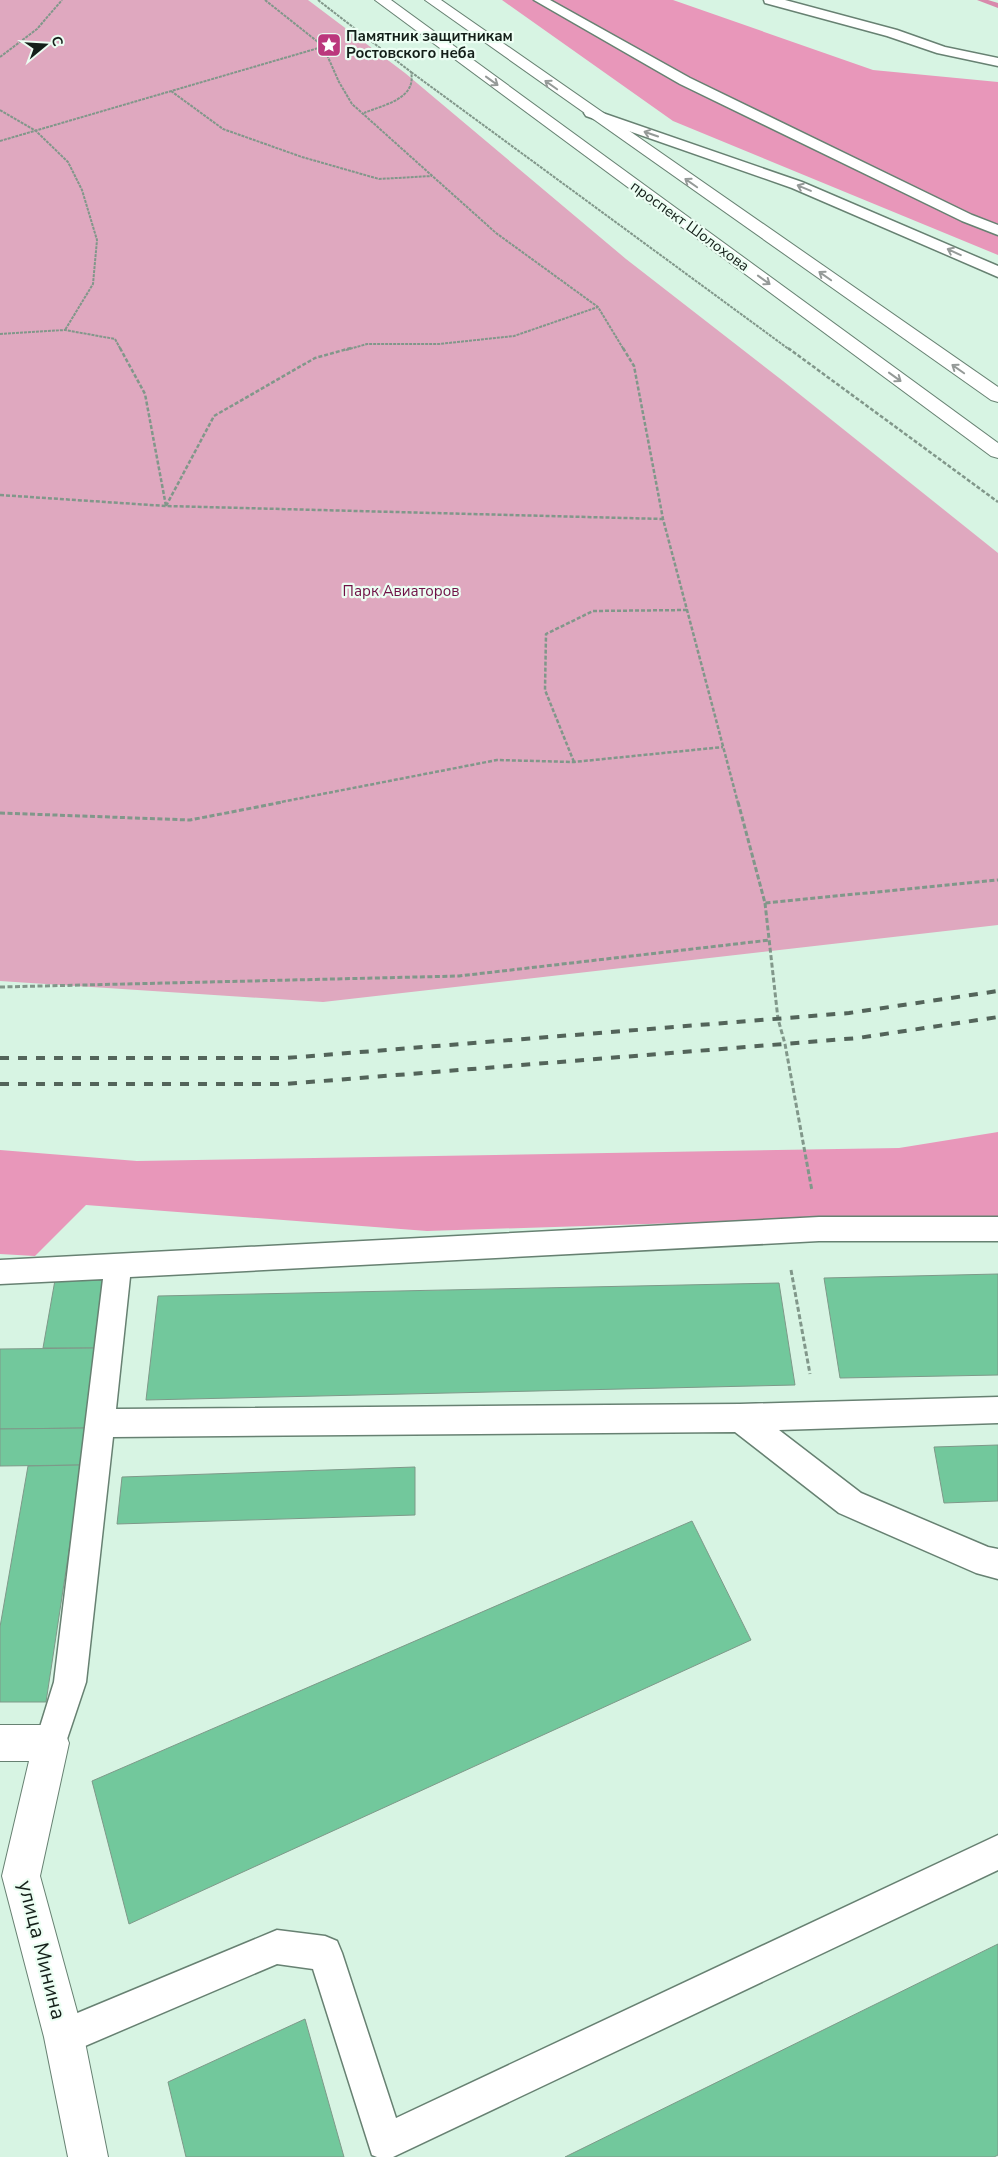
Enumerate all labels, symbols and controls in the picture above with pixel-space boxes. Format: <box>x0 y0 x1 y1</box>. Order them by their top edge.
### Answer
north arrow <box>20 20 70 70</box>
place label: Памятник защитникам Ростовского неба <box>346 26 513 63</box>
place icon: Памятник защитникам Ростовского неба <box>316 32 342 58</box>
text: С <box>46 34 68 49</box>
one-way arrow <box>485 75 498 86</box>
one-way arrow <box>544 80 558 90</box>
one-way arrow <box>644 129 659 138</box>
street label: проспект Шолохова <box>627 176 753 276</box>
one-way arrow <box>684 178 698 188</box>
one-way arrow <box>797 183 812 192</box>
one-way arrow <box>947 246 962 256</box>
one-way arrow <box>818 271 832 281</box>
one-way arrow <box>757 275 770 286</box>
one-way arrow <box>951 364 965 374</box>
one-way arrow <box>888 371 901 382</box>
park label: Парк Авиаторов <box>343 581 459 601</box>
street label: улица Минина <box>11 1878 73 2022</box>

